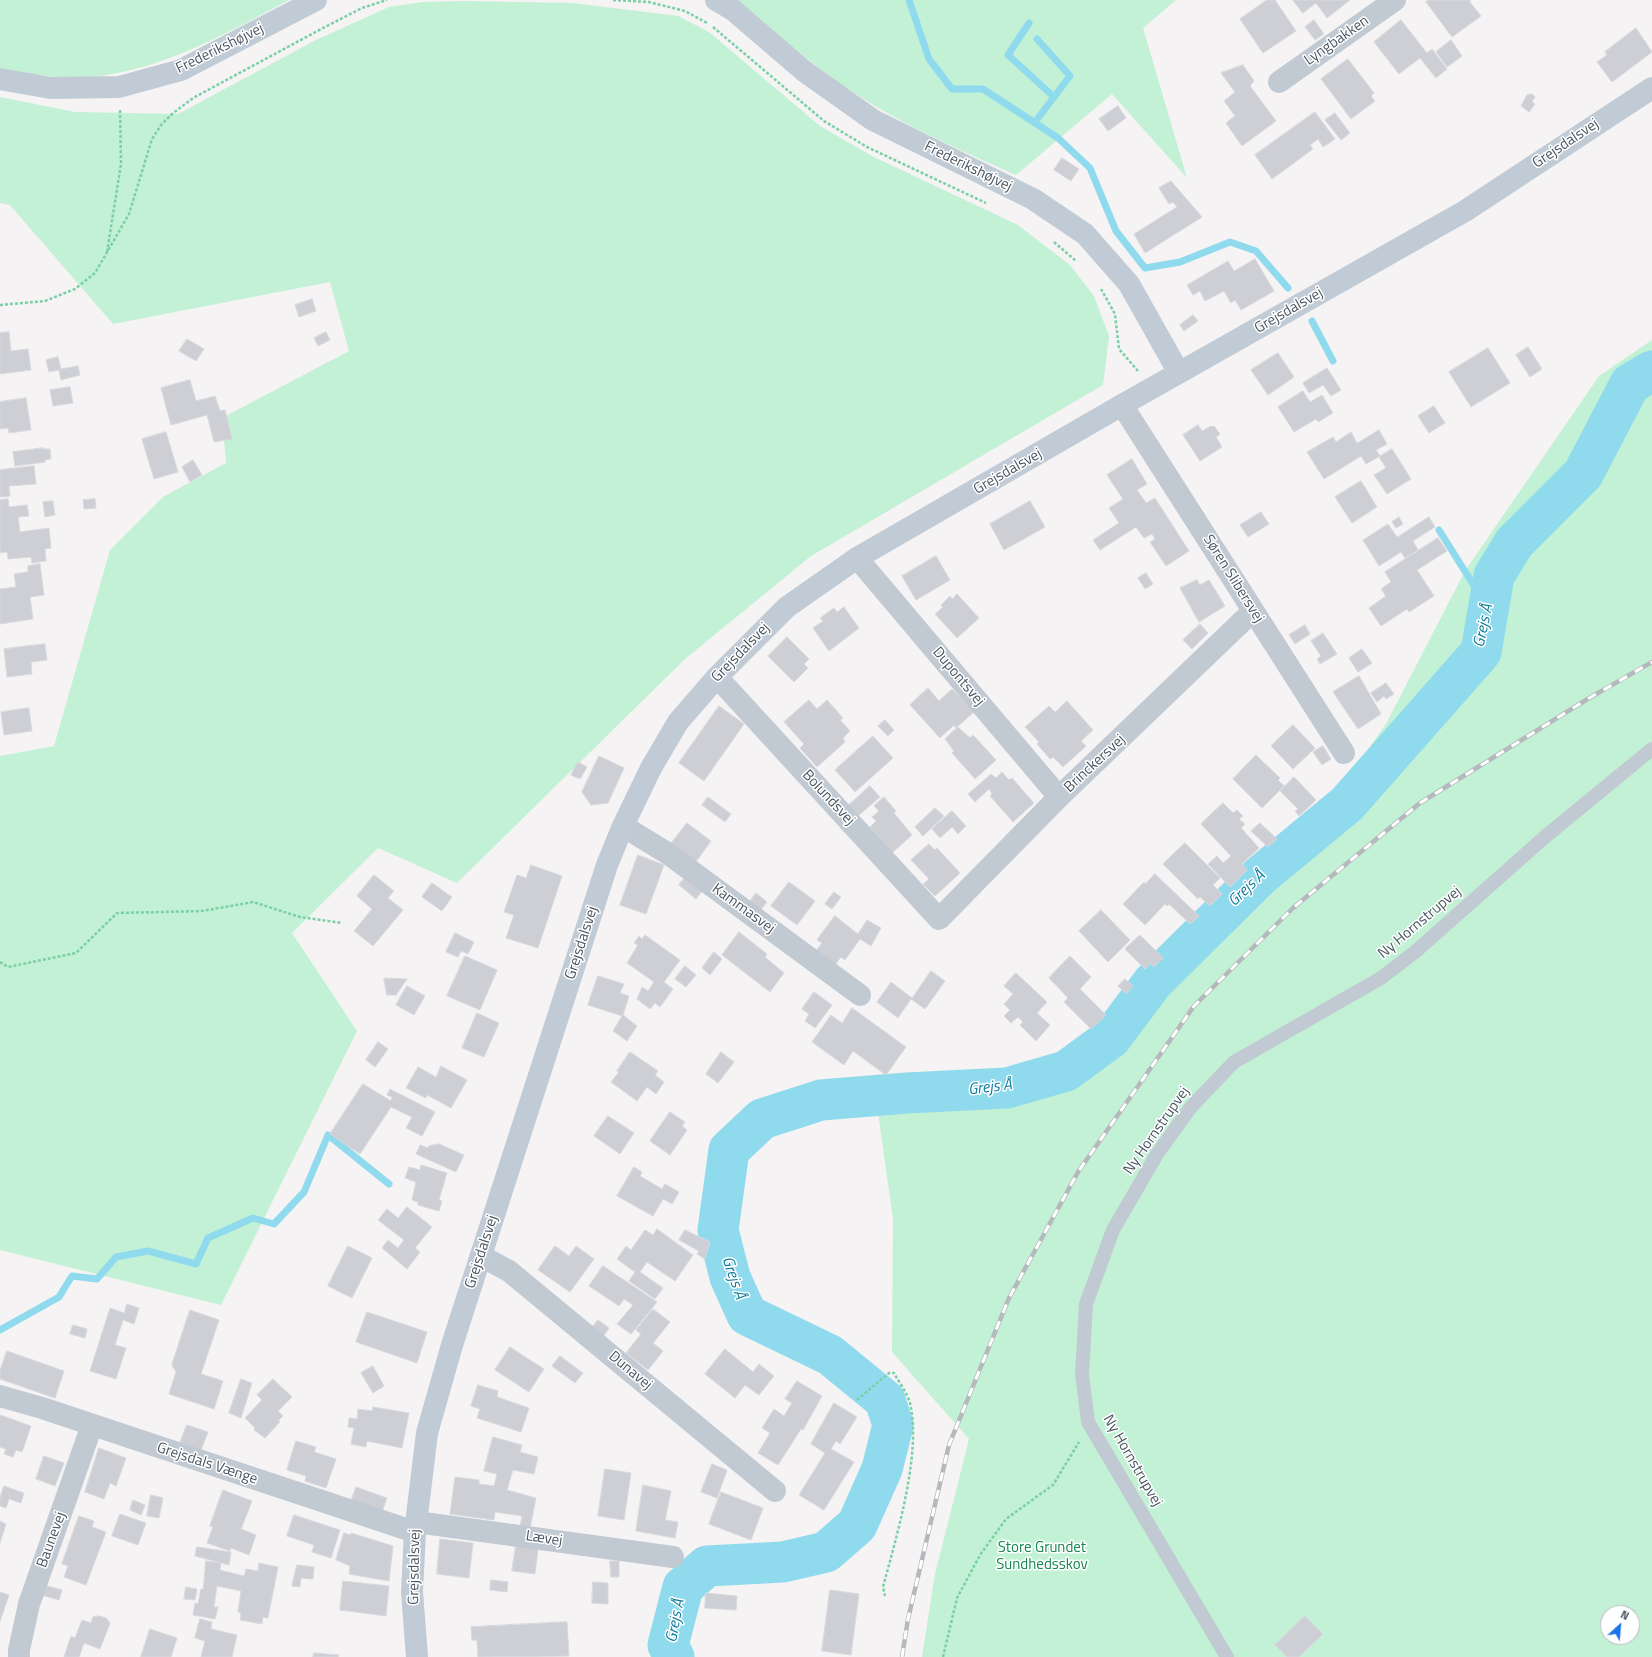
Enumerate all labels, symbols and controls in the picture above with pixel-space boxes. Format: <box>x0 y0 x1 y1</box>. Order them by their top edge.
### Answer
street label: Lyngbakken <box>1301 12 1373 70</box>
street label: Frederikshøjvej <box>173 20 267 78</box>
street label: Grejsdalsvej <box>1530 115 1602 173</box>
street label: Frederikshøjvej <box>921 138 1015 196</box>
street label: Grejsdalsvej <box>1252 284 1326 338</box>
street label: Grejsdalsvej <box>971 445 1045 499</box>
street label: Søren Slibersvej <box>1199 532 1267 626</box>
water label: Grejs Å <box>1470 603 1498 649</box>
street label: Grejsdalsvej <box>708 619 774 687</box>
street label: Dupontsvej <box>928 644 988 710</box>
street label: Brinckersvej <box>1061 731 1129 797</box>
street label: Bolundsvej <box>798 766 858 830</box>
water label: Grejs Å <box>1225 867 1269 911</box>
street label: Kammasvej <box>708 880 778 938</box>
street label: Ny Hornstrupvej <box>1375 883 1465 963</box>
street label: Grejsdalsvej <box>562 904 602 982</box>
water label: Grejs Å <box>967 1076 1013 1100</box>
street label: Ny Hornstrupvej <box>1120 1084 1194 1178</box>
street label: Grejsdalsvej <box>462 1213 502 1291</box>
water label: Grejs Å <box>717 1254 749 1302</box>
street label: Dunavej <box>605 1348 655 1394</box>
street label: Ny Hornstrupvej <box>1098 1412 1166 1510</box>
street label: Grejsdals Vænge <box>154 1439 260 1489</box>
street label: Baunevej <box>34 1510 70 1570</box>
street label: Lævej <box>524 1528 564 1550</box>
street label: Grejsdalsvej <box>405 1529 425 1605</box>
park label: Store Grundet Sundhedsskov <box>996 1539 1088 1574</box>
water label: Grejs Å <box>662 1598 690 1644</box>
north arrow <box>1600 1605 1640 1645</box>
text: N <box>1618 1606 1632 1624</box>

